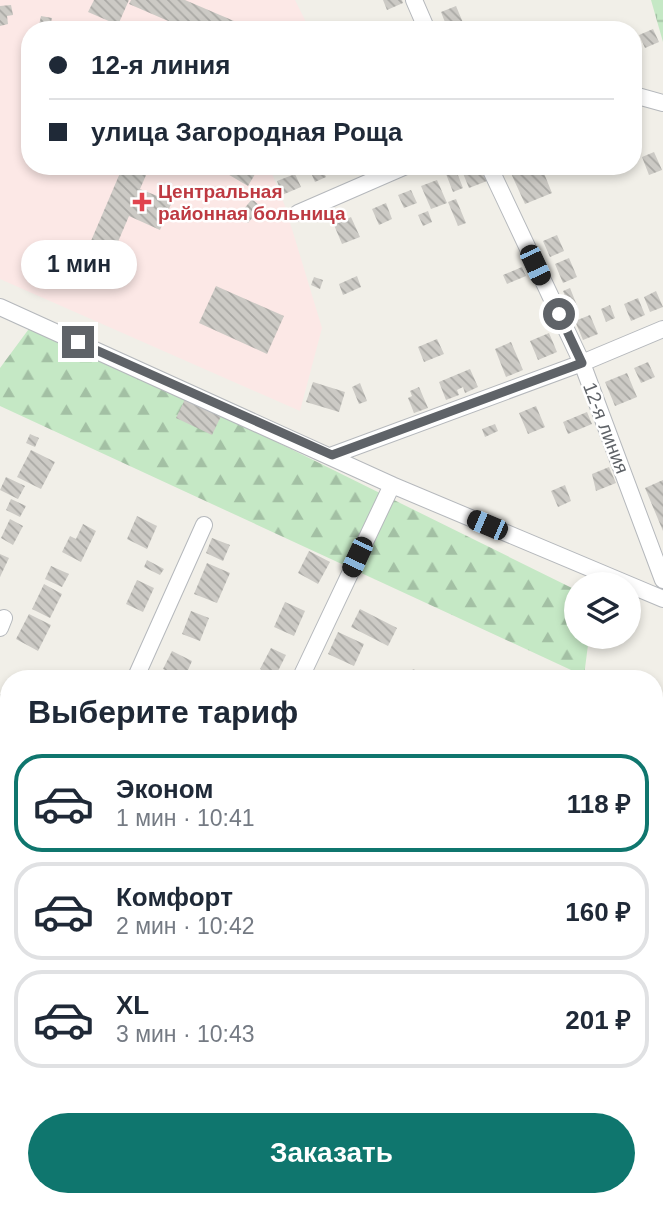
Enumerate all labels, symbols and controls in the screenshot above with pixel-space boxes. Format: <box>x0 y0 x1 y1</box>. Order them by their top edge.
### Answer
text: 12-я линия <box>91 50 230 80</box>
text: улица Загородная Роща <box>91 117 403 147</box>
place label: Центральная районная больница <box>158 181 346 224</box>
marker: Центральная районная больница <box>132 192 152 212</box>
callout: 1 мин <box>20 240 136 290</box>
car <box>517 242 554 288</box>
text: 1 мин <box>47 251 111 277</box>
route start <box>543 298 575 330</box>
route end <box>62 326 94 358</box>
street label: 12-я линия <box>579 379 633 477</box>
car <box>464 507 511 543</box>
car <box>339 534 376 580</box>
map controls <box>564 572 641 649</box>
button: layers <box>564 572 641 649</box>
text: Выберите тариф <box>28 694 298 730</box>
icon: car <box>32 772 95 835</box>
text: Эконом <box>116 774 214 804</box>
text: 118 ₽ <box>567 789 631 819</box>
text: 1 мин · 10:41 <box>116 805 255 831</box>
icon: car <box>32 880 95 943</box>
text: Комфорт <box>116 882 233 912</box>
text: 160 ₽ <box>565 897 631 927</box>
text: 2 мин · 10:42 <box>116 913 255 939</box>
icon: car <box>32 988 95 1051</box>
text: XL <box>116 990 149 1020</box>
text: 201 ₽ <box>565 1005 631 1035</box>
text: 3 мин · 10:43 <box>116 1021 255 1047</box>
button: Заказать <box>28 1113 635 1193</box>

